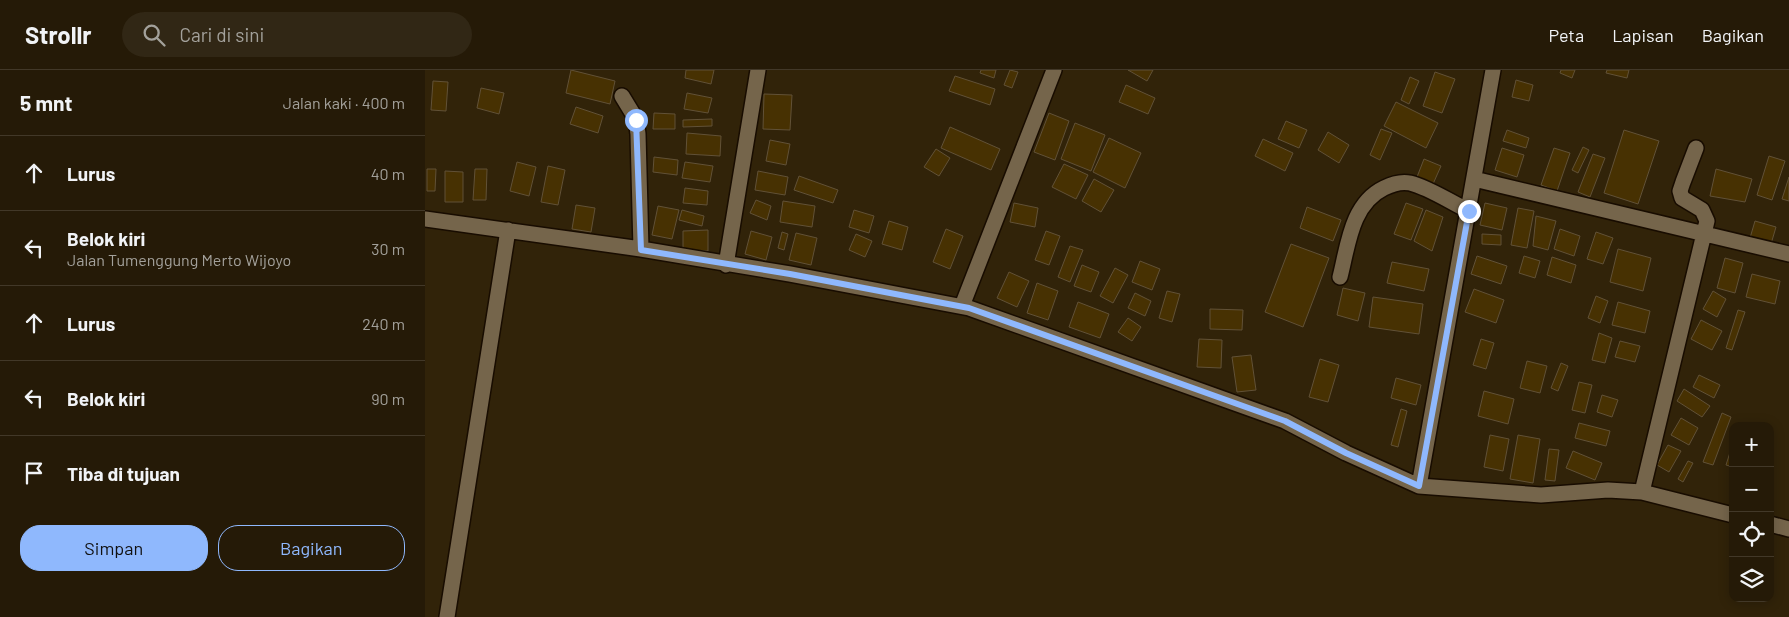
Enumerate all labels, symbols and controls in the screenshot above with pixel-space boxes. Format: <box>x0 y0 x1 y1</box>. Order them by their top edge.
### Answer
search box <box>122 12 472 57</box>
text: Strollr <box>25 20 92 49</box>
icon: search <box>140 21 168 49</box>
text: Cari di sini <box>180 23 264 46</box>
text: Peta <box>1549 24 1584 46</box>
text: Lapisan <box>1612 24 1674 46</box>
text: Bagikan <box>1702 24 1764 46</box>
text: 5 mnt <box>20 90 73 115</box>
text: Jalan kaki · 400 m <box>283 93 405 112</box>
route start <box>625 109 648 132</box>
icon: ahead <box>20 159 48 187</box>
text: Lurus <box>67 162 115 185</box>
text: 40 m <box>371 164 405 183</box>
route end <box>1458 200 1481 223</box>
text: Belok kiri <box>67 227 145 250</box>
icon: left <box>20 234 48 262</box>
text: 30 m <box>371 239 405 258</box>
text: Jalan Tumenggung Merto Wijoyo <box>67 250 291 269</box>
icon: ahead <box>20 309 48 337</box>
text: Lurus <box>67 312 115 335</box>
text: 240 m <box>362 314 405 333</box>
icon: left <box>20 384 48 412</box>
text: Belok kiri <box>67 387 145 410</box>
text: 90 m <box>371 389 405 408</box>
map controls <box>1729 422 1774 602</box>
button: + <box>1729 422 1774 467</box>
icon: arrive <box>20 459 48 487</box>
text: Tiba di tujuan <box>67 462 180 485</box>
button: − <box>1729 467 1774 512</box>
button: locate <box>1729 512 1774 557</box>
button: Simpan <box>20 525 208 571</box>
button: Bagikan <box>218 525 405 571</box>
button: layers <box>1729 557 1774 602</box>

